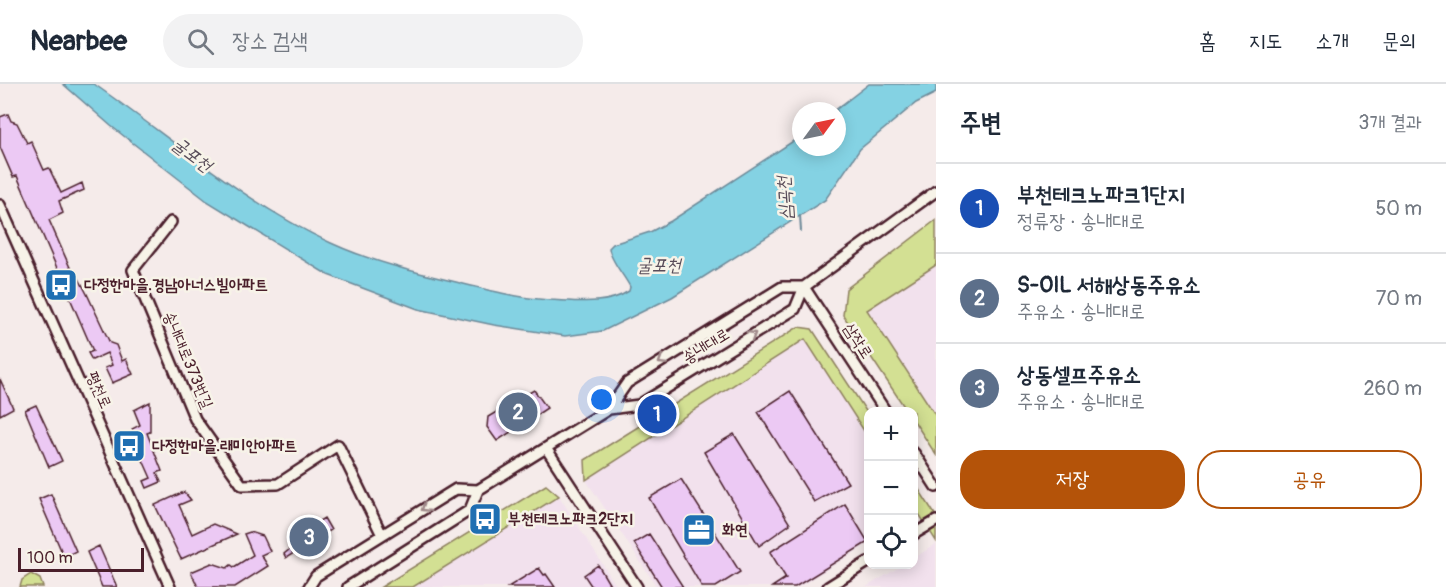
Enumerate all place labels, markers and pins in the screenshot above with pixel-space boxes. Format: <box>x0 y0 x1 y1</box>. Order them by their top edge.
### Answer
bus stop icon: 다정한마을.경남아너스빌아파트 <box>43 267 79 303</box>
place label: 다정한마을.경남아너스빌아파트 <box>84 275 268 295</box>
pin: 2 <box>498 390 538 434</box>
pin: 1 <box>638 392 676 436</box>
bus stop icon: 다정한마을.래미안아파트 <box>111 428 147 464</box>
place label: 다정한마을.래미안아파트 <box>152 436 297 456</box>
bus stop icon: 부천테크노파크2단지 <box>467 501 503 537</box>
place label: 부천테크노파크2단지 <box>508 509 633 529</box>
office icon: 화연 <box>681 512 717 548</box>
pin: 3 <box>290 514 328 560</box>
place label: 화연 <box>722 520 748 540</box>

